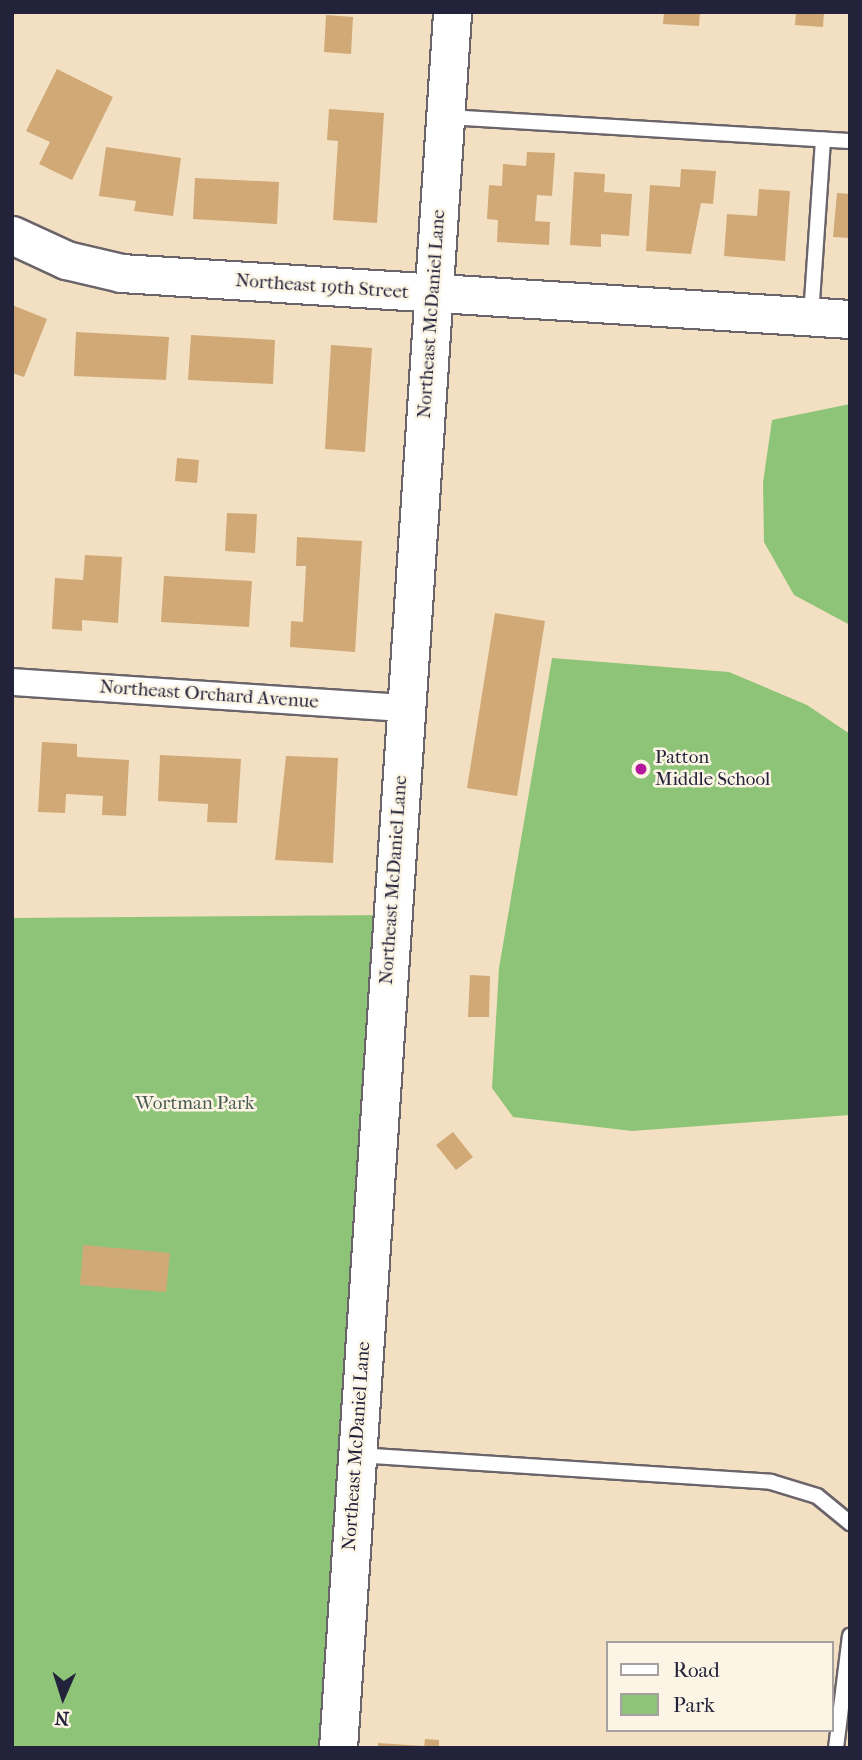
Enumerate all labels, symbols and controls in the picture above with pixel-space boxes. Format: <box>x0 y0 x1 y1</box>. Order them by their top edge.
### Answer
street label: Northeast McDaniel Lane <box>413 209 451 419</box>
street label: Northeast 19th Street <box>235 270 409 304</box>
street label: Northeast Orchard Avenue <box>99 676 319 714</box>
place label: Patton Middle School <box>655 747 770 791</box>
marker: Patton Middle School <box>633 761 649 777</box>
street label: Northeast McDaniel Lane <box>375 775 413 985</box>
park label: Wortman Park <box>135 1093 255 1115</box>
street label: Northeast McDaniel Lane <box>338 1341 376 1551</box>
legend <box>606 1641 834 1732</box>
text: Road <box>673 1658 720 1682</box>
north arrow <box>28 1662 98 1732</box>
text: Park <box>673 1693 715 1717</box>
text: N <box>54 1707 70 1729</box>

